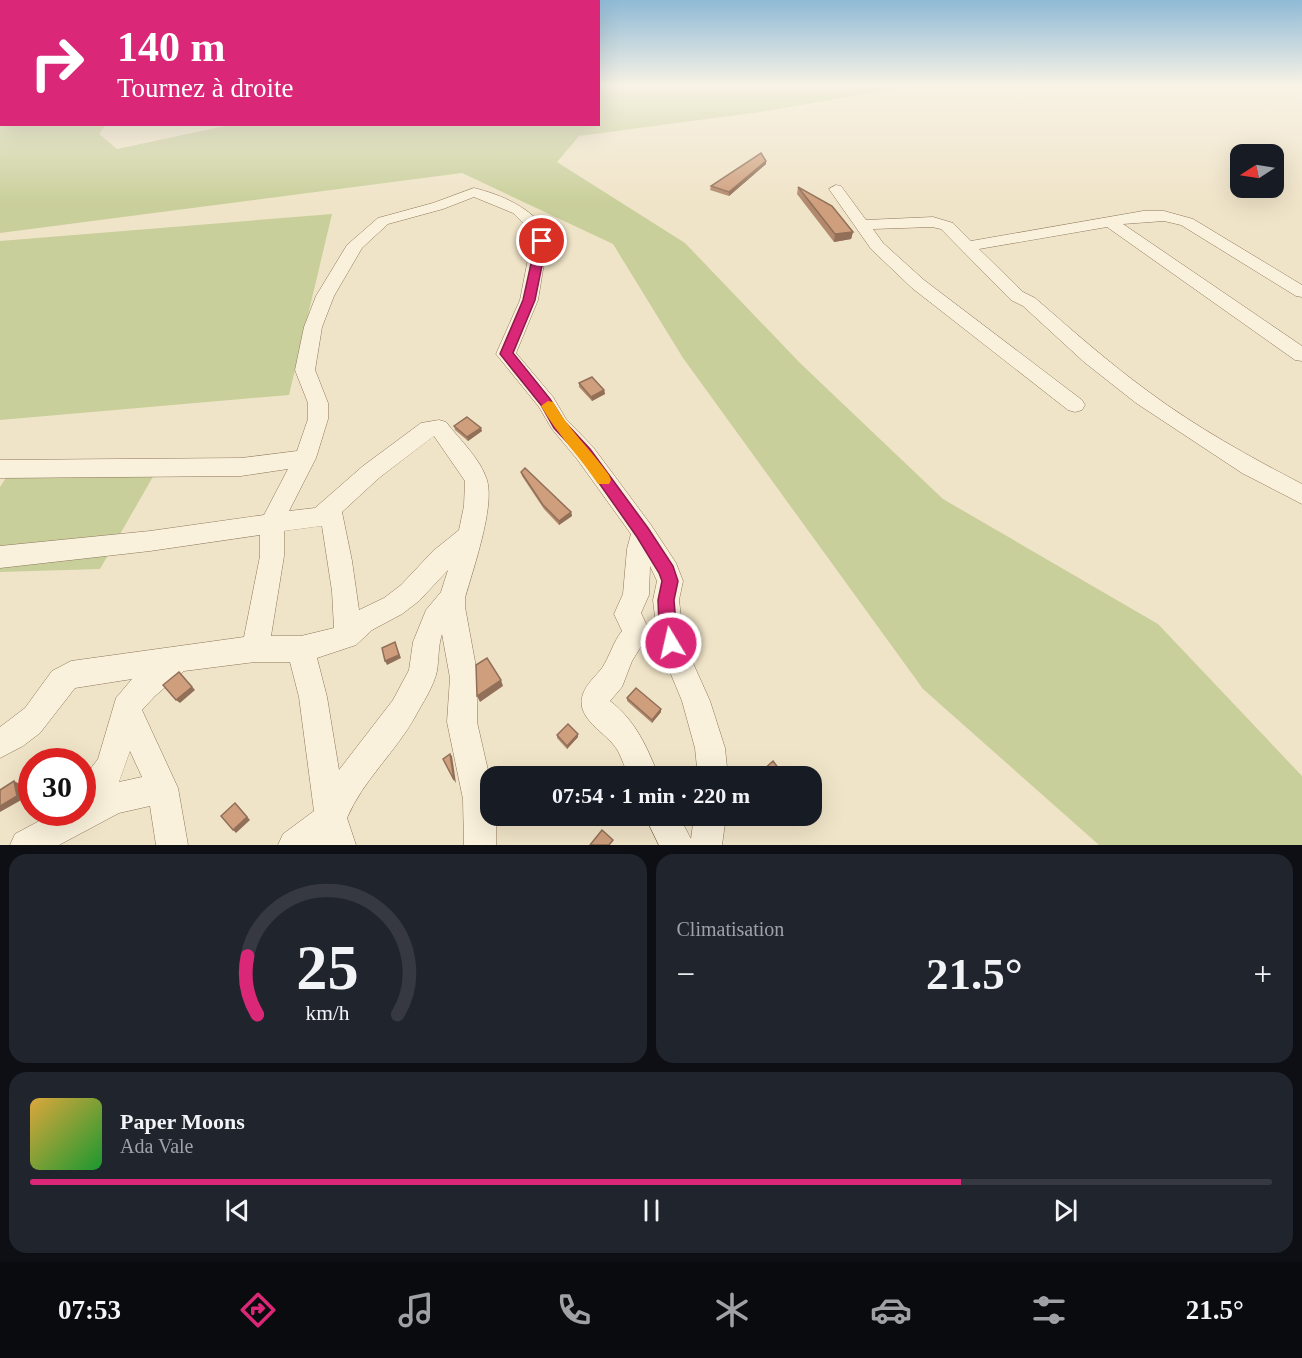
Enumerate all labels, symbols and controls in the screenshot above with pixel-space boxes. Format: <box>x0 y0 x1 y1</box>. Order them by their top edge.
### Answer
icon: right <box>18 24 96 102</box>
text: 140 m <box>117 24 226 70</box>
text: Tournez à droite <box>117 73 294 103</box>
north arrow <box>1230 144 1284 198</box>
map controls <box>1230 144 1284 198</box>
pin <box>516 215 567 266</box>
icon: arrive <box>525 224 558 257</box>
position arrow <box>639 611 703 675</box>
speed limit sign: 30 <box>18 748 96 826</box>
text: 07:54 · 1 min · 220 m <box>552 783 750 808</box>
text: Climatisation <box>677 918 784 940</box>
text: 25 <box>297 933 359 1002</box>
text: 21.5° <box>926 949 1023 999</box>
text: − <box>677 956 695 992</box>
text: + <box>1253 956 1272 992</box>
text: km/h <box>306 1002 350 1026</box>
text: Paper Moons <box>120 1109 245 1134</box>
text: Ada Vale <box>120 1135 194 1157</box>
icon: previous <box>221 1194 254 1227</box>
icon: pause <box>635 1194 668 1227</box>
icon: next <box>1049 1194 1082 1227</box>
icon: directions <box>237 1289 279 1331</box>
icon: music <box>395 1289 437 1331</box>
icon: phone <box>553 1289 595 1331</box>
icon: climate <box>711 1289 753 1331</box>
icon: car <box>870 1289 912 1331</box>
icon: filters <box>1028 1289 1070 1331</box>
text: 07:53 <box>58 1295 121 1325</box>
text: 21.5° <box>1186 1295 1244 1325</box>

